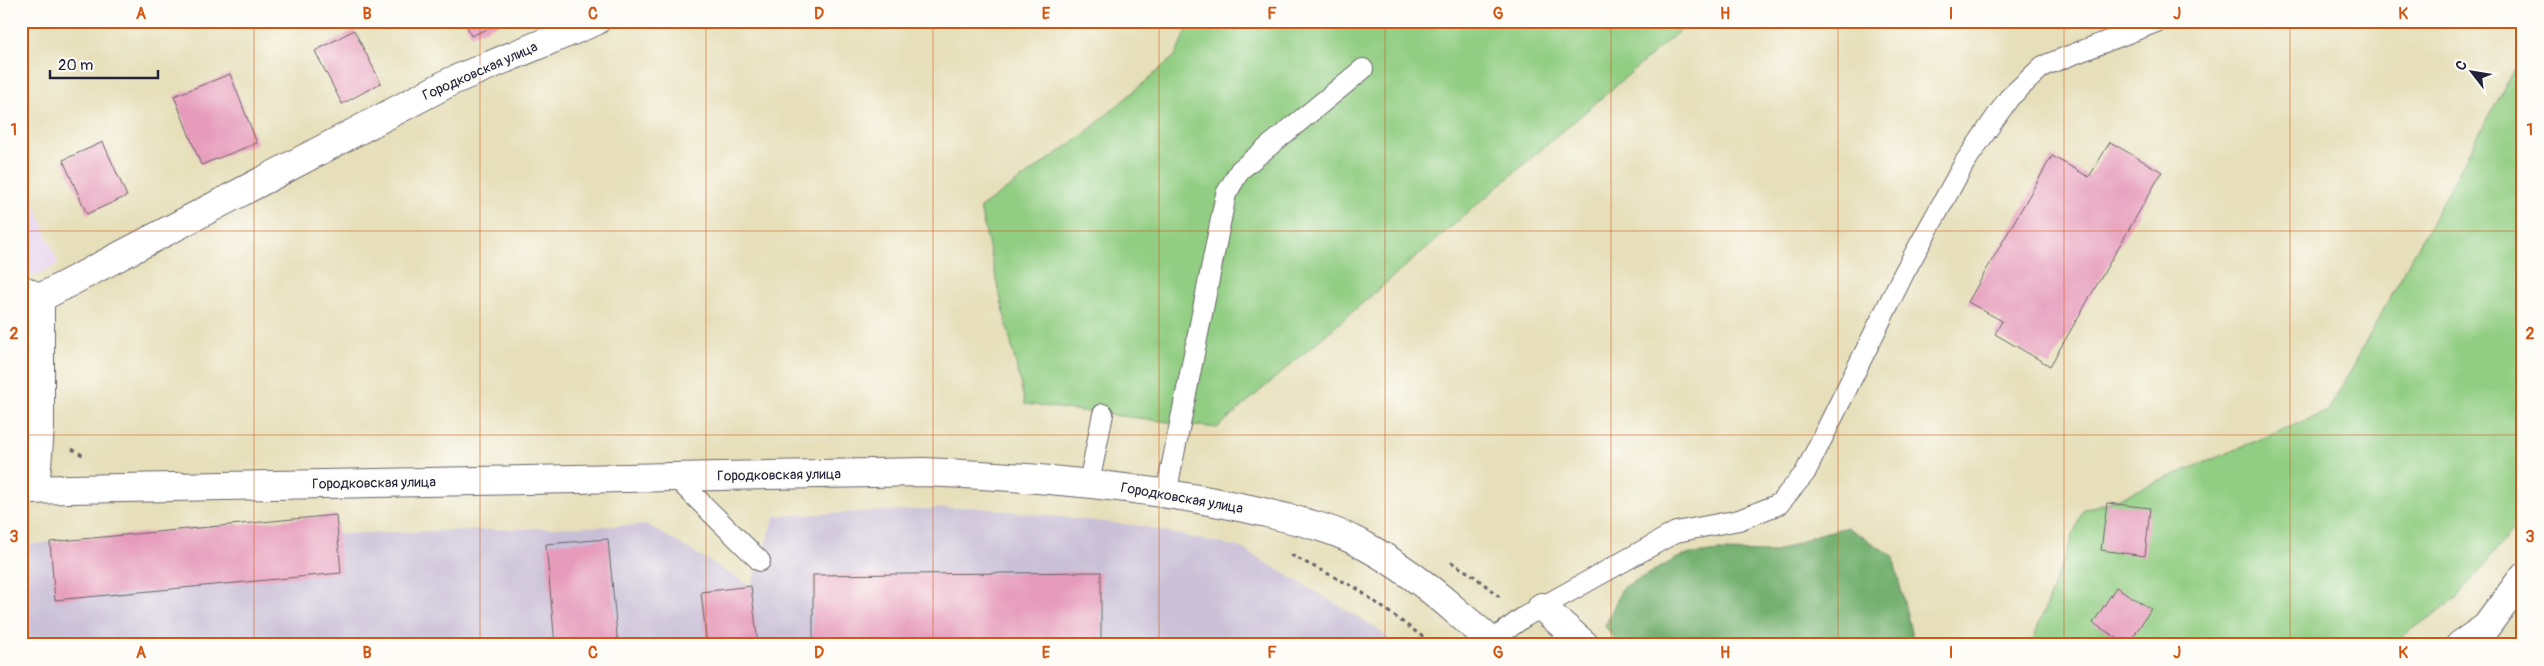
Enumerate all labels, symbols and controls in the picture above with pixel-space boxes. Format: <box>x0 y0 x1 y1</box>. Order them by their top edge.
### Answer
text: A <box>136 4 147 24</box>
text: B <box>362 4 372 24</box>
text: C <box>588 4 598 24</box>
text: D <box>814 4 824 24</box>
text: E <box>1042 4 1051 24</box>
text: F <box>1267 4 1277 24</box>
text: G <box>1493 4 1504 24</box>
text: H <box>1720 4 1730 24</box>
text: I <box>1949 4 1953 24</box>
text: J <box>2173 4 2181 24</box>
text: K <box>2398 4 2408 24</box>
street label: Городковская улица <box>420 38 540 104</box>
scale bar <box>50 48 158 80</box>
north arrow <box>2446 48 2496 98</box>
text: 20 m <box>58 56 93 75</box>
text: С <box>2452 57 2471 74</box>
text: 1 <box>11 120 17 140</box>
text: 1 <box>2527 120 2533 140</box>
text: 2 <box>10 324 19 344</box>
text: 2 <box>2526 324 2535 344</box>
street label: Городковская улица <box>717 465 841 485</box>
street label: Городковская улица <box>312 473 436 493</box>
street label: Городковская улица <box>1120 479 1244 517</box>
text: 3 <box>10 527 19 547</box>
text: 3 <box>2526 527 2535 547</box>
text: A <box>136 643 147 663</box>
text: B <box>362 643 372 663</box>
text: C <box>588 643 598 663</box>
text: D <box>814 643 824 663</box>
text: E <box>1042 643 1051 663</box>
text: F <box>1267 643 1277 663</box>
text: G <box>1493 643 1504 663</box>
text: H <box>1720 643 1730 663</box>
text: I <box>1949 643 1953 663</box>
text: J <box>2173 643 2181 663</box>
text: K <box>2398 643 2408 663</box>

